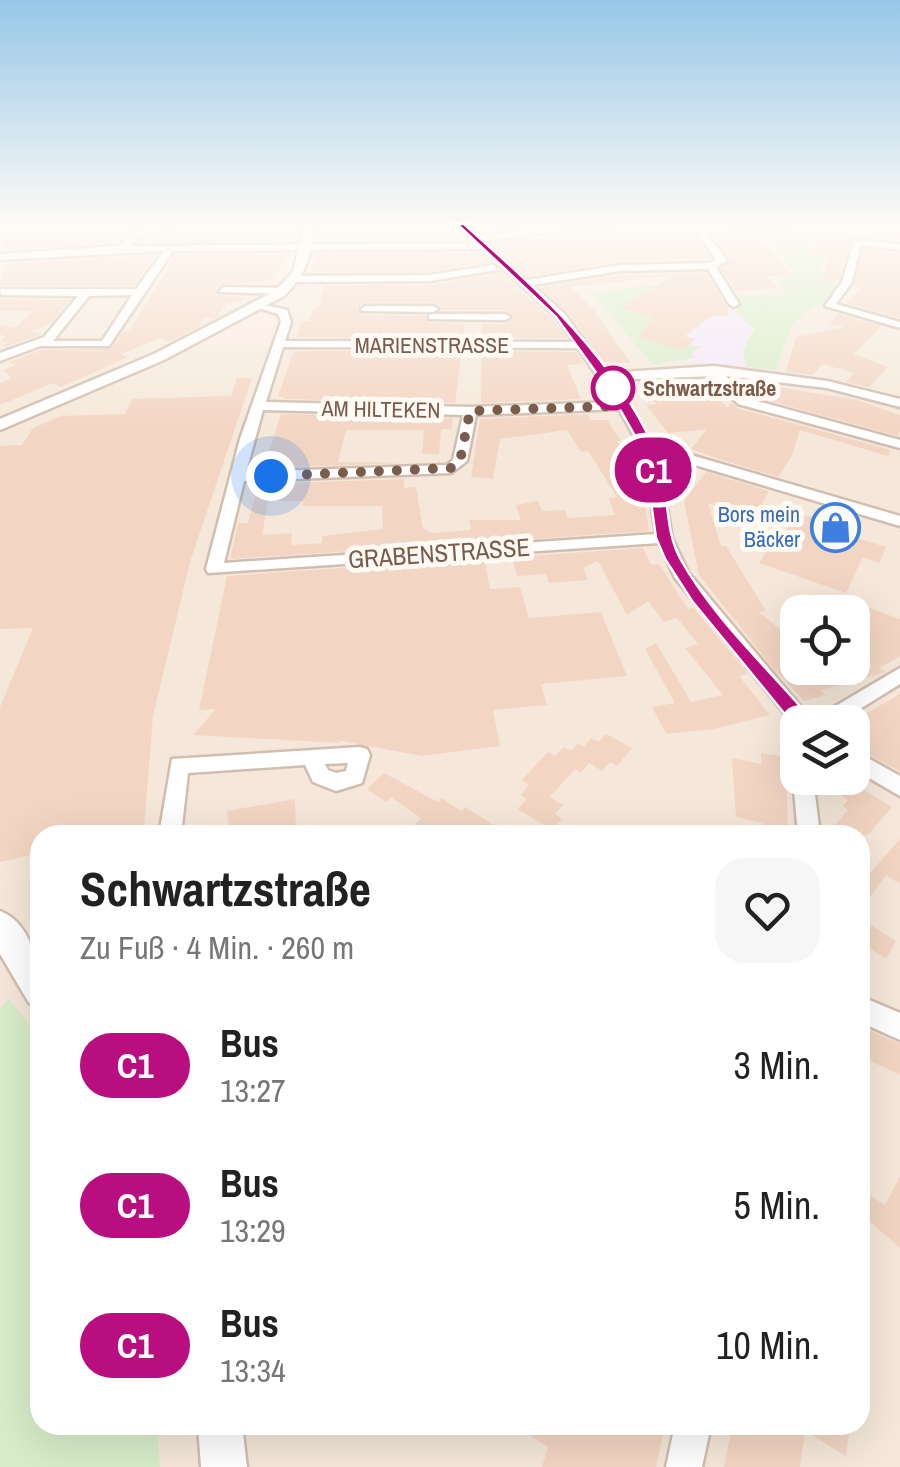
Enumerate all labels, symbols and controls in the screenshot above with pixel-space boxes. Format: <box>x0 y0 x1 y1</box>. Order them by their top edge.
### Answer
street label: MARIENSTRASSE <box>355 330 509 360</box>
marker: Schwartzstraße <box>592 367 634 409</box>
place label: Schwartzstraße <box>643 373 776 403</box>
street label: AM HILTEKEN <box>320 393 441 425</box>
line badge: C1 <box>608 438 698 502</box>
text: C1 <box>635 447 671 494</box>
your location <box>246 451 296 501</box>
place label: Bors mein Bäcker <box>718 499 800 554</box>
shop icon: Bors mein Bäcker <box>809 501 861 553</box>
street label: GRABENSTRASSE <box>347 530 531 576</box>
map controls <box>780 595 870 795</box>
button: locate <box>780 595 870 685</box>
button: layers <box>780 705 870 795</box>
text: Schwartzstraße <box>80 856 371 921</box>
button: heart <box>715 858 820 963</box>
text: Zu Fuß · 4 Min. · 260 m <box>80 926 354 969</box>
text: Bus <box>220 1018 279 1069</box>
text: 3 Min. <box>733 1040 820 1091</box>
text: C1 <box>117 1042 153 1089</box>
text: 13:27 <box>220 1069 286 1112</box>
text: Bus <box>220 1158 279 1209</box>
text: 5 Min. <box>733 1180 820 1231</box>
text: C1 <box>117 1182 153 1229</box>
text: 13:29 <box>220 1209 286 1252</box>
text: Bus <box>220 1298 279 1349</box>
text: 10 Min. <box>716 1320 820 1371</box>
text: C1 <box>117 1322 153 1369</box>
text: 13:34 <box>220 1349 286 1392</box>

